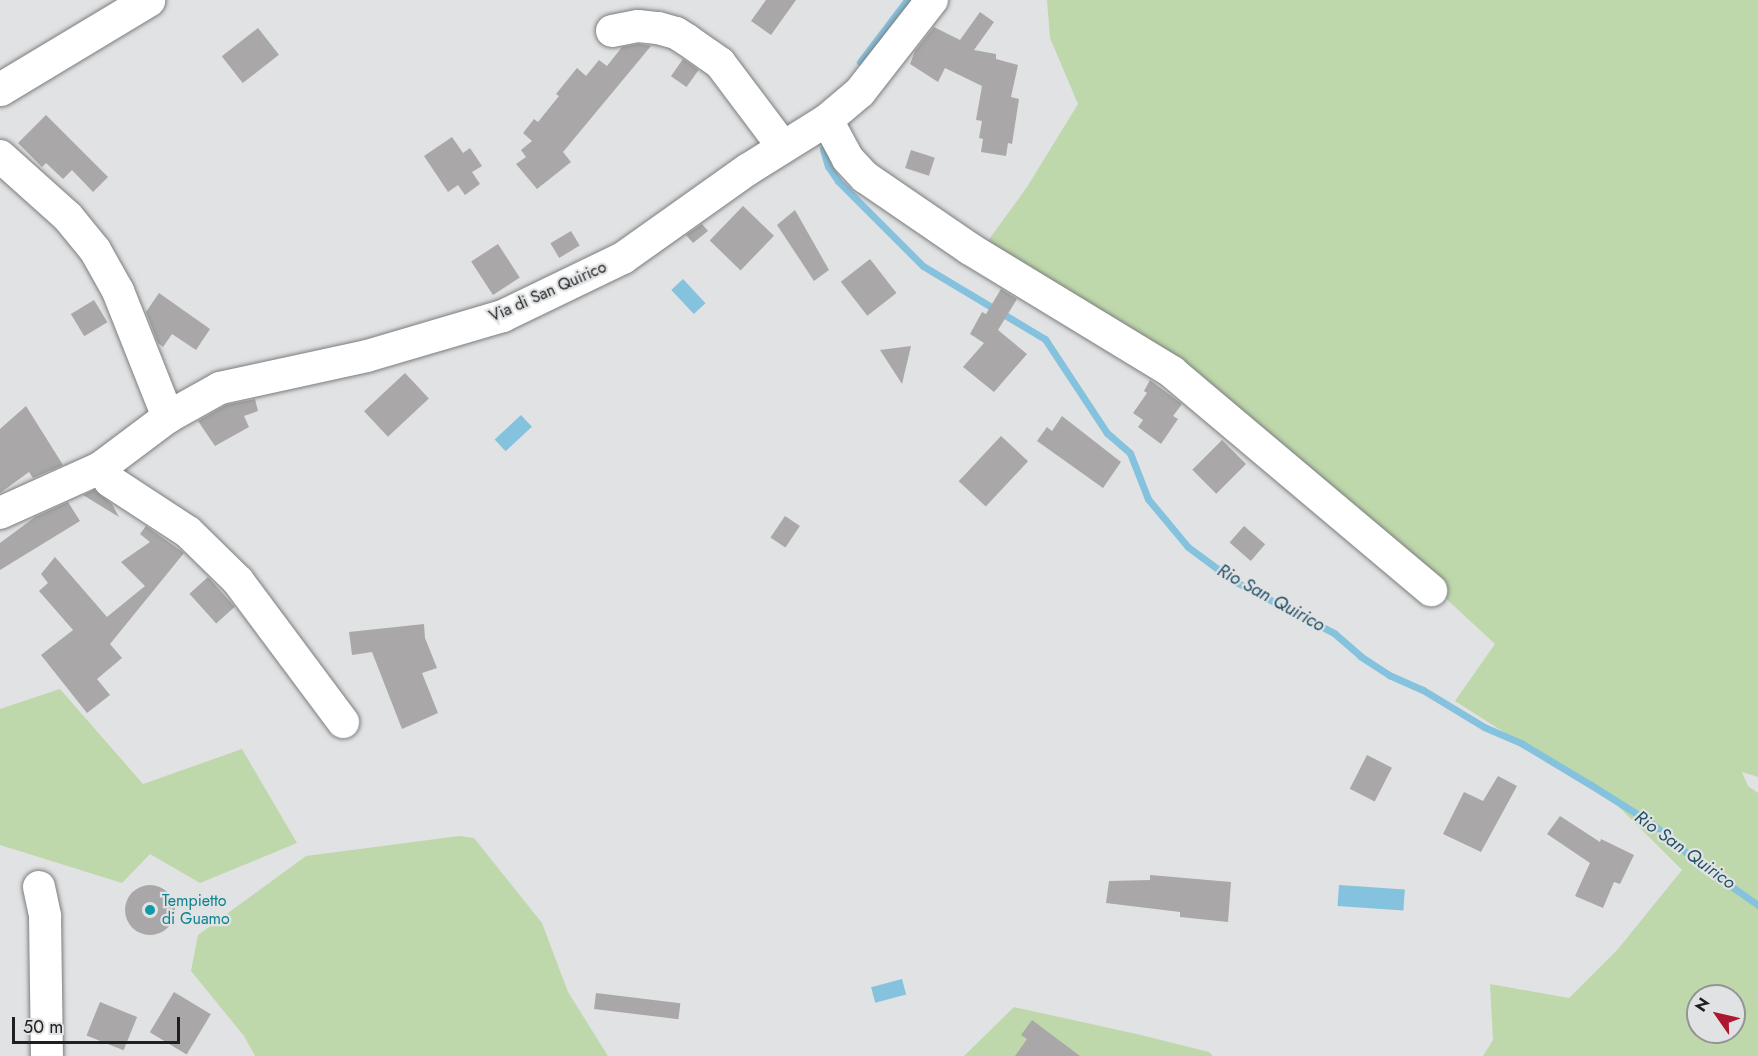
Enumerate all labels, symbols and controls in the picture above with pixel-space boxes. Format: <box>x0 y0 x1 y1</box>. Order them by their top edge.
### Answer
street label: Via di San Quirico <box>486 258 610 326</box>
water label: Rio San Quirico <box>1214 560 1328 636</box>
water label: Rio San Quirico <box>1630 806 1740 894</box>
place label: Tempietto di Guamo <box>162 891 230 929</box>
marker: Tempietto di Guamo <box>143 903 157 917</box>
north arrow <box>1686 984 1746 1044</box>
text: N <box>1689 993 1715 1016</box>
scale bar <box>15 1005 183 1043</box>
text: 50 m <box>23 1014 63 1040</box>

